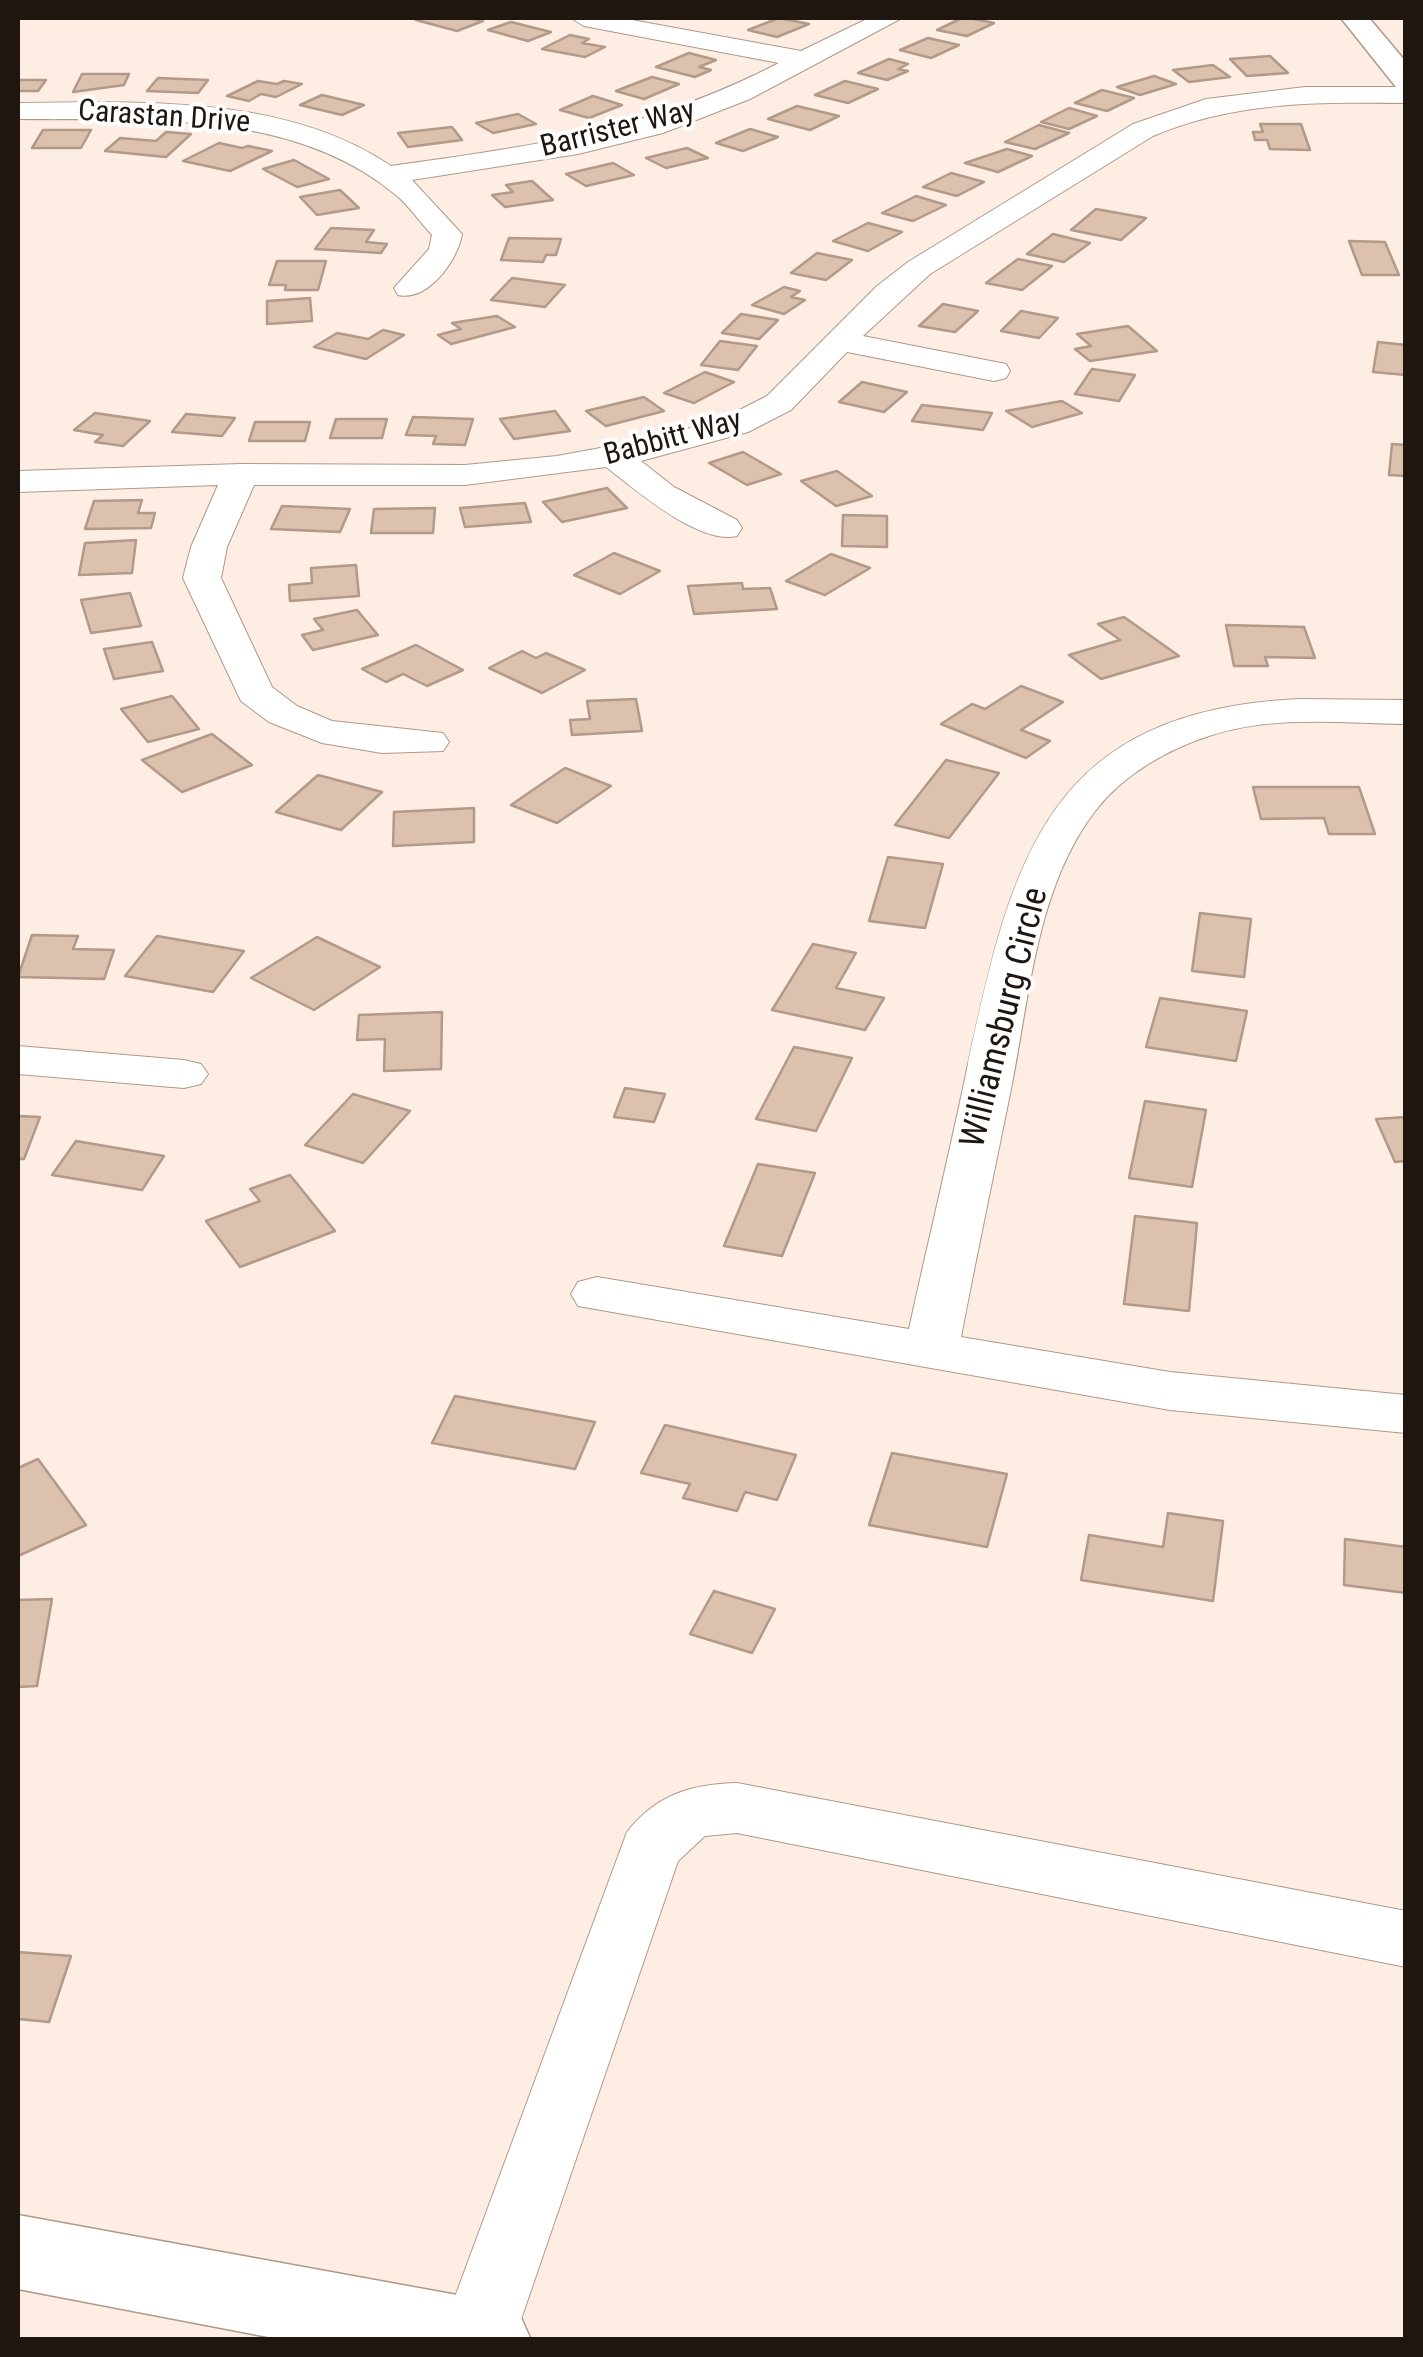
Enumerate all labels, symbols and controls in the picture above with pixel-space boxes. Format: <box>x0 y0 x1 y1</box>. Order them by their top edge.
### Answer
street label: Barrister Way <box>537 93 699 167</box>
street label: Carastan Drive <box>77 94 251 142</box>
street label: Babbitt Way <box>600 403 746 475</box>
street label: Williamsburg Circle <box>953 884 1059 1152</box>

